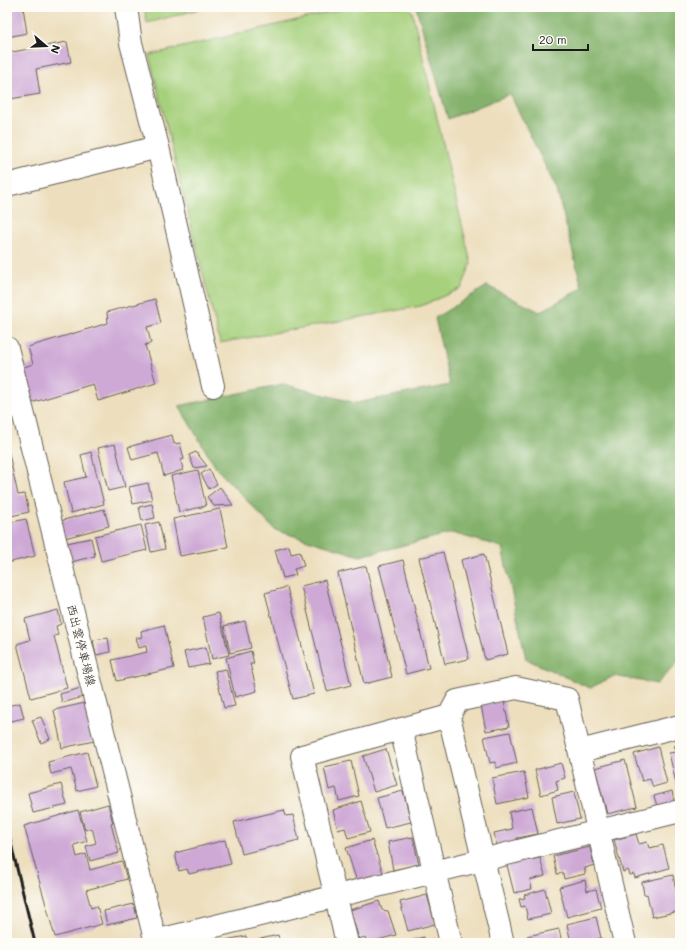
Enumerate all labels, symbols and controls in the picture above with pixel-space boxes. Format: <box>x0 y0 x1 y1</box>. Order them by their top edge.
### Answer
north arrow <box>26 26 66 66</box>
scale bar <box>533 26 588 52</box>
text: 20 m <box>539 31 567 47</box>
text: N <box>47 43 64 56</box>
street label: 西出雲停車場線 <box>64 602 100 688</box>

